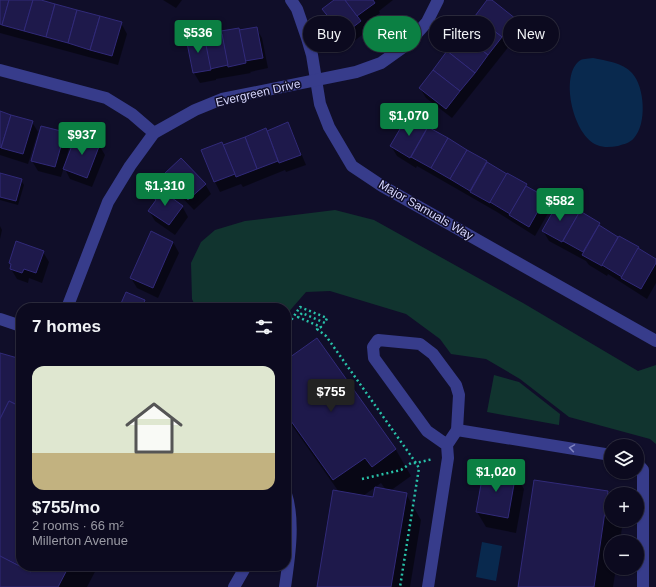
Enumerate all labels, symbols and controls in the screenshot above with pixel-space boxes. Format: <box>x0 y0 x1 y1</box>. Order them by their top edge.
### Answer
chip: Buy <box>303 16 355 52</box>
chip: Rent <box>363 16 421 52</box>
chip: Filters <box>429 16 495 52</box>
chip: New <box>503 16 559 52</box>
pin: $536 <box>174 20 222 54</box>
text: $536 <box>184 25 212 40</box>
street label: Evergreen Drive <box>214 76 302 110</box>
pin: $1,070 <box>376 103 442 137</box>
text: $1,070 <box>389 108 429 123</box>
pin: $937 <box>58 122 106 156</box>
text: $937 <box>68 127 96 142</box>
pin: $1,310 <box>132 173 198 207</box>
street label: Major Samuals Way <box>376 177 476 243</box>
text: $1,310 <box>145 178 185 193</box>
pin: $582 <box>536 188 584 222</box>
text: $582 <box>546 193 574 208</box>
icon: filters <box>253 316 275 338</box>
text: 7 homes <box>32 317 101 336</box>
pin: $755 <box>307 379 355 413</box>
text: $755 <box>317 384 345 399</box>
icon: home <box>118 392 190 464</box>
map controls <box>604 439 644 575</box>
button: layers <box>604 439 644 479</box>
one-way arrow <box>569 445 576 453</box>
pin: $1,020 <box>463 459 529 493</box>
text: $1,020 <box>476 464 516 479</box>
button: + <box>604 487 644 527</box>
text: $755/mo <box>32 498 100 517</box>
text: 2 rooms · 66 m² <box>32 518 124 533</box>
text: Millerton Avenue <box>32 533 128 548</box>
button: − <box>604 535 644 575</box>

